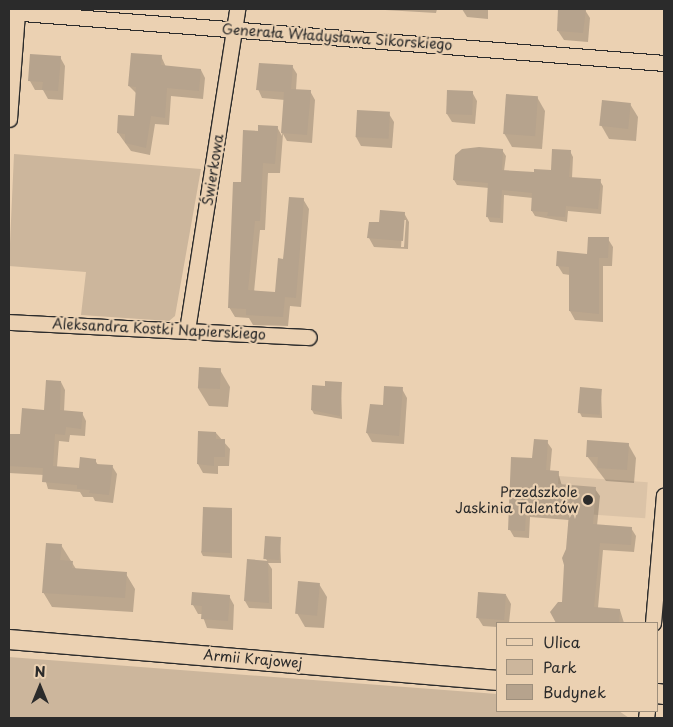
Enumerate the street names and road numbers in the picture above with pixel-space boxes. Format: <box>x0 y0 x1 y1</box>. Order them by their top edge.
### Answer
street label: Generała Władysława Sikorskiego <box>222 21 452 53</box>
street label: Świerkowa <box>199 133 227 207</box>
street label: Aleksandra Kostki Napierskiego <box>52 315 266 343</box>
street label: Armii Krajowej <box>202 646 304 672</box>

